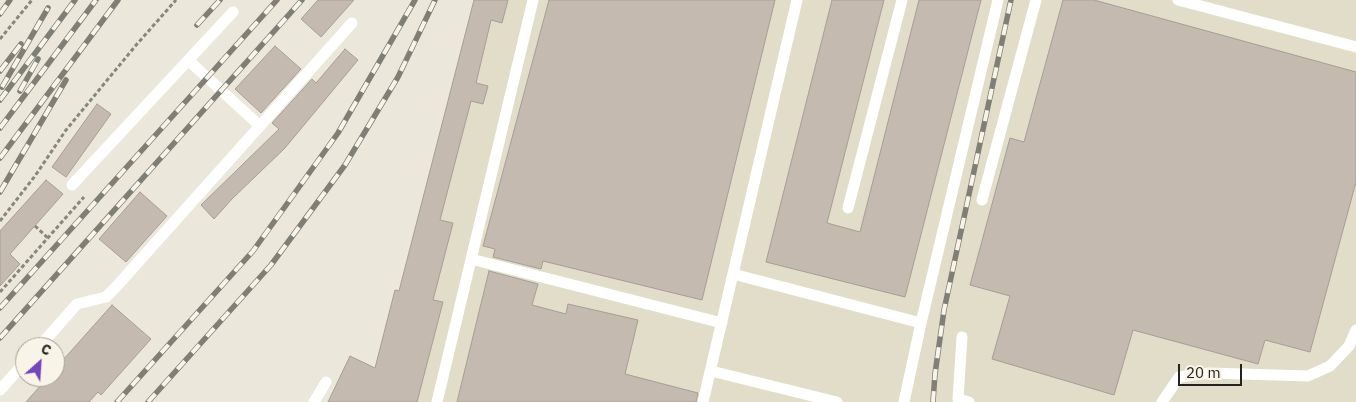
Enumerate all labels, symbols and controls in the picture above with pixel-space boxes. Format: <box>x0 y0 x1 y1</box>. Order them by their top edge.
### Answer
north arrow <box>15 337 65 387</box>
text: С <box>38 339 54 360</box>
scale bar <box>1181 354 1245 386</box>
text: 20 m <box>1186 363 1221 382</box>

